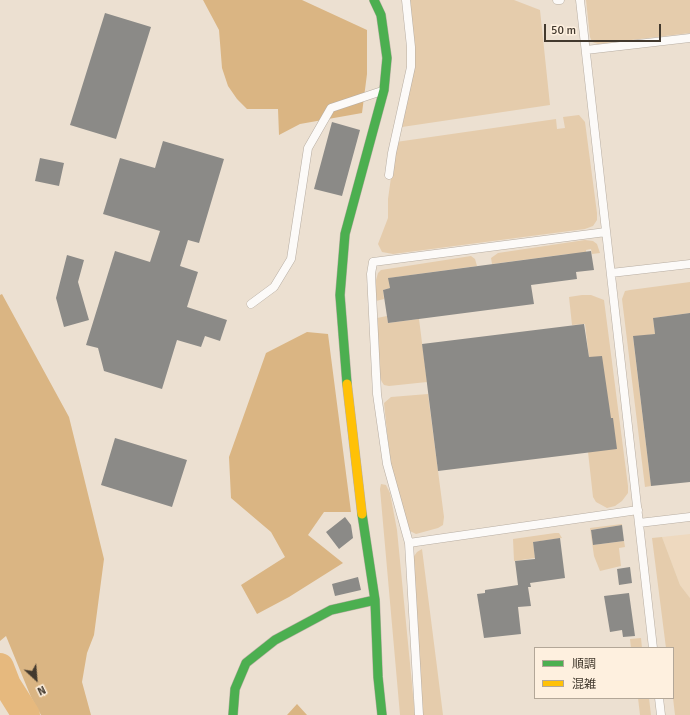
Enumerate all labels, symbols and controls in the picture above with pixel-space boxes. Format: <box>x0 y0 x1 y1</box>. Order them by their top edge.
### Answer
scale bar <box>546 16 663 42</box>
text: 50 m <box>551 23 576 38</box>
legend <box>534 647 674 699</box>
text: 順調 <box>572 657 596 672</box>
north arrow <box>16 659 56 699</box>
text: 混雑 <box>572 677 596 692</box>
text: N <box>35 683 48 698</box>

